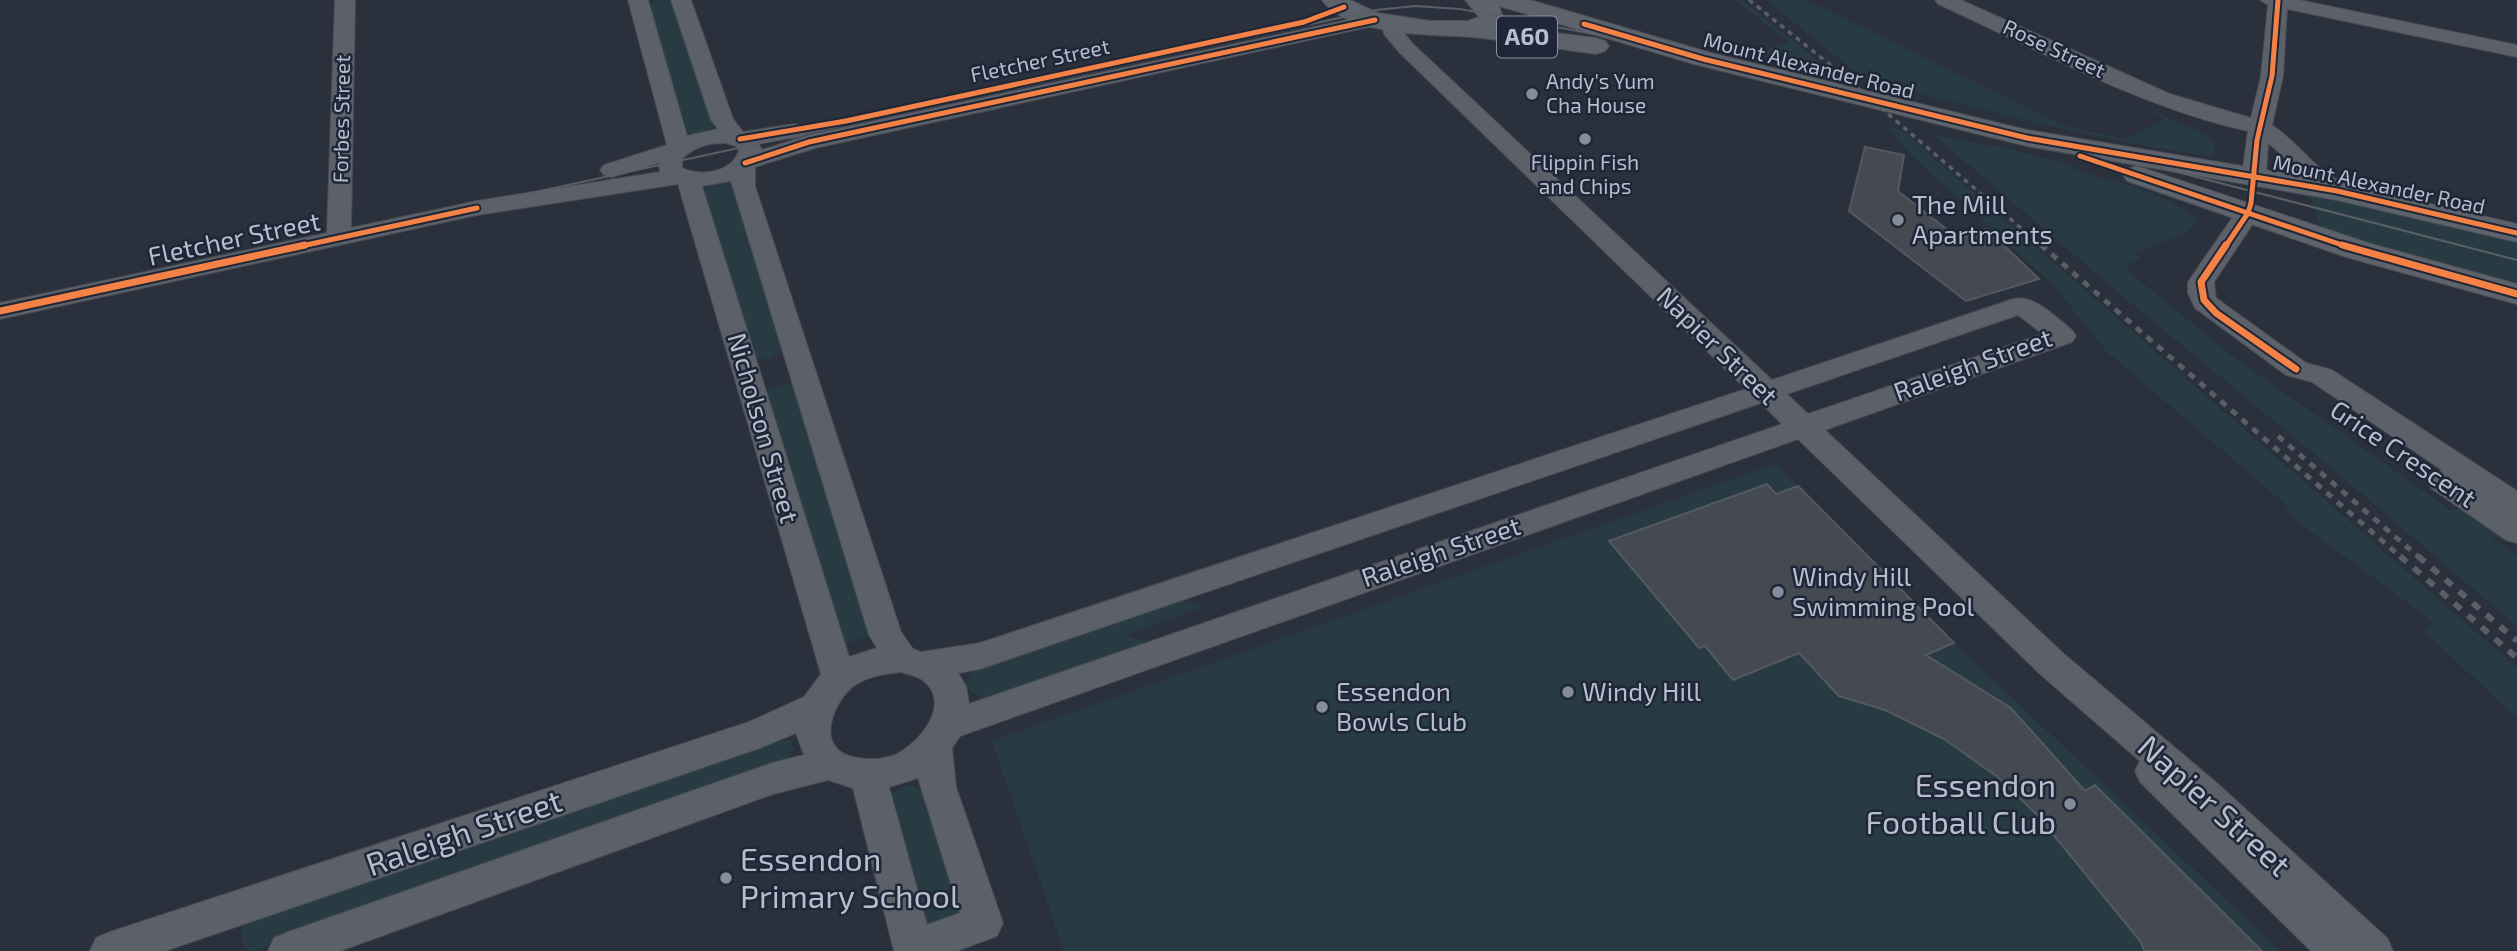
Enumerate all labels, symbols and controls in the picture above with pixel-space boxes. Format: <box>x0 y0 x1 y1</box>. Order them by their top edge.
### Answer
street label: Rose Street <box>2000 13 2110 82</box>
road number: A60 <box>1497 16 1557 57</box>
street label: Mount Alexander Road <box>1701 26 1917 103</box>
street label: Fletcher Street <box>968 33 1112 86</box>
street label: Forbes Street <box>327 55 354 183</box>
place label: Andy's Yum Cha House <box>1546 68 1655 117</box>
marker: Andy's Yum Cha House <box>1524 86 1540 102</box>
marker: Flippin Fish and Chips <box>1577 131 1593 147</box>
place label: Flippin Fish and Chips <box>1531 149 1639 198</box>
street label: Mount Alexander Road <box>2271 149 2488 218</box>
place label: The Mill Apartments <box>1912 188 2053 249</box>
street label: Fletcher Street <box>145 204 323 271</box>
marker: The Mill Apartments <box>1890 212 1906 228</box>
street label: Napier Street <box>1651 280 1785 410</box>
street label: Raleigh Street <box>1889 321 2056 407</box>
street label: Nicholson Street <box>722 329 806 526</box>
street label: Grice Crescent <box>2325 393 2483 513</box>
street label: Raleigh Street <box>1357 509 1524 592</box>
place label: Windy Hill Swimming Pool <box>1792 560 1974 621</box>
marker: Windy Hill Swimming Pool <box>1770 584 1786 600</box>
place label: Essendon Bowls Club <box>1336 675 1467 736</box>
place label: Windy Hill <box>1582 675 1702 706</box>
marker: Windy Hill <box>1560 684 1576 700</box>
marker: Essendon Bowls Club <box>1314 699 1330 715</box>
street label: Napier Street <box>2131 726 2299 883</box>
place label: Essendon Football Club <box>1865 765 2056 840</box>
street label: Raleigh Street <box>360 780 566 882</box>
marker: Essendon Football Club <box>2062 796 2078 812</box>
place label: Essendon Primary School <box>740 839 960 914</box>
marker: Essendon Primary School <box>718 870 734 886</box>

